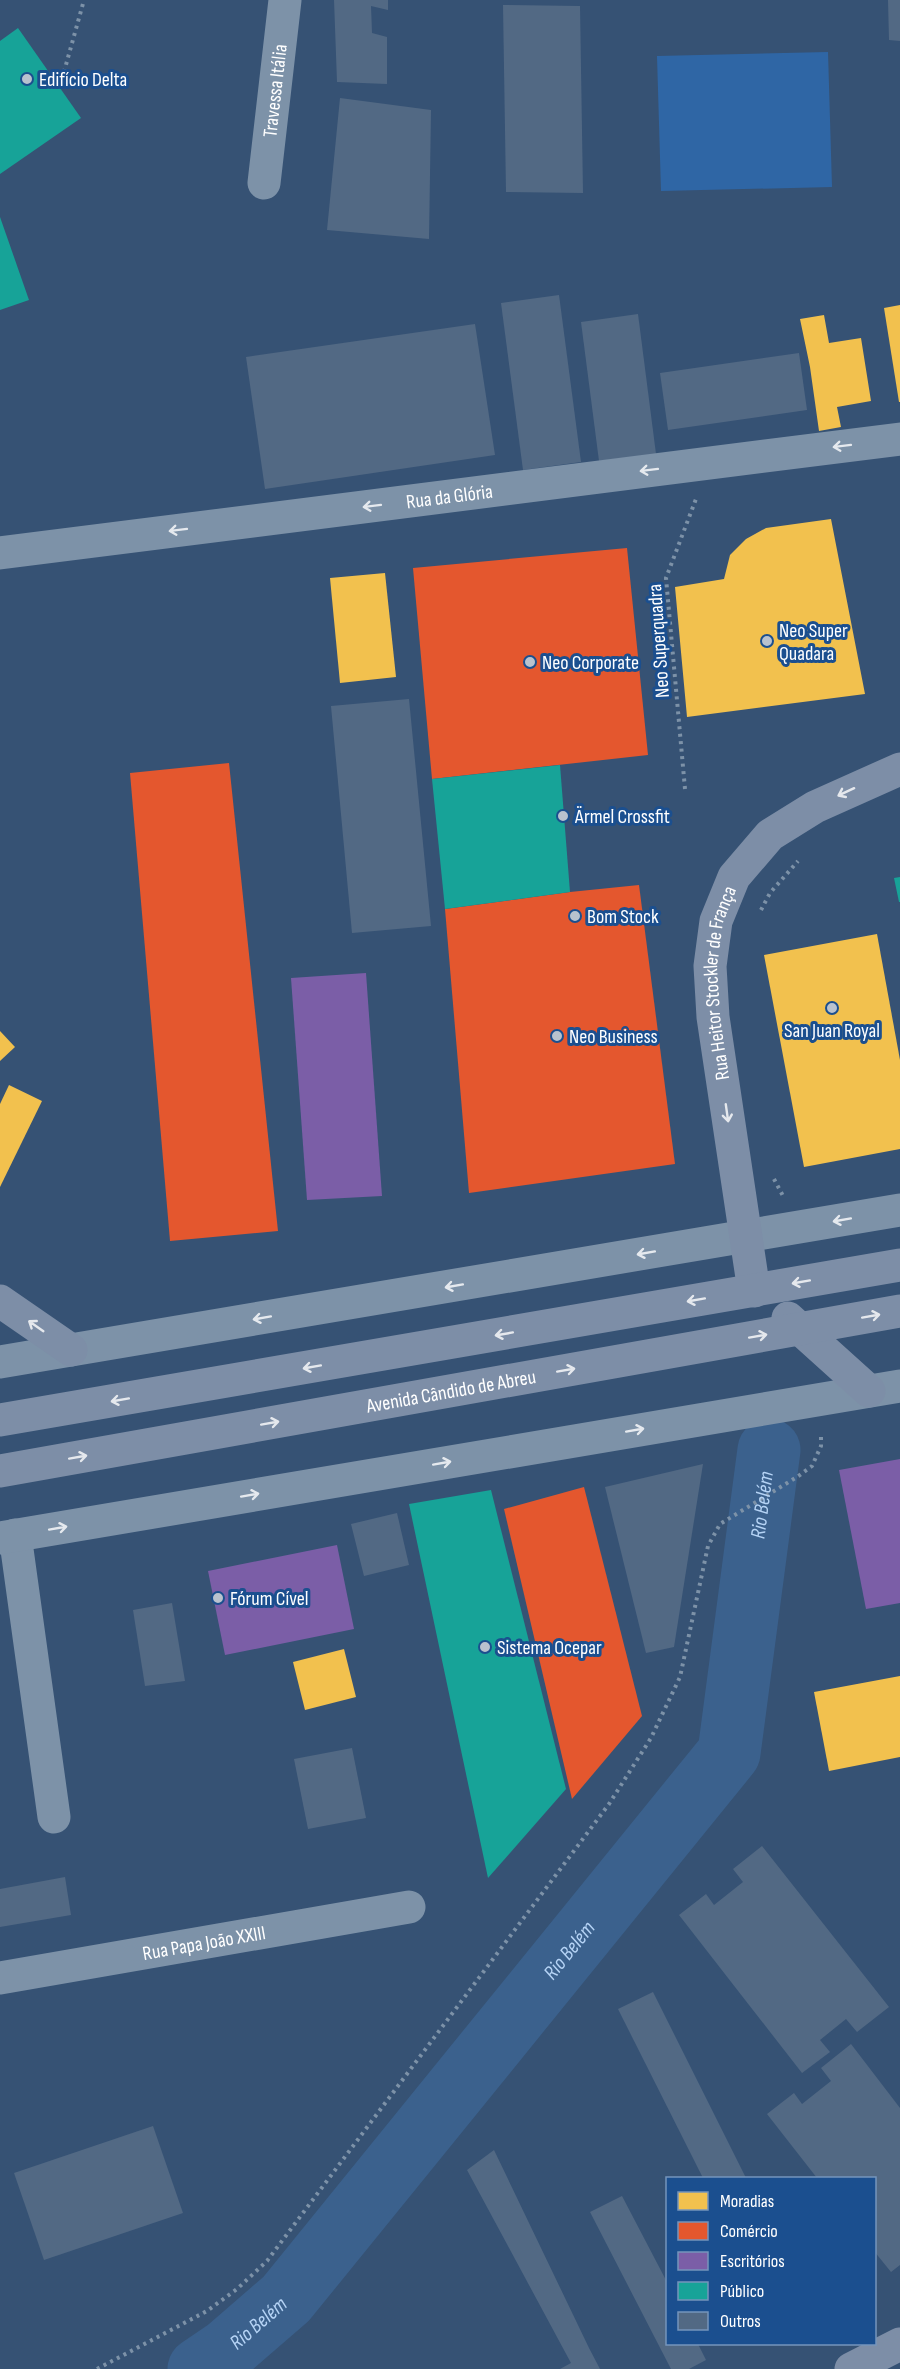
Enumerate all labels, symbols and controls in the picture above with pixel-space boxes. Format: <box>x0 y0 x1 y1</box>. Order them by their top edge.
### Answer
street label: Travessa Itália <box>258 43 293 139</box>
place label: Edifício Delta <box>39 68 127 92</box>
marker: Edifício Delta <box>20 72 34 86</box>
one-way arrow <box>833 441 852 452</box>
one-way arrow <box>639 465 659 476</box>
street label: Rua da Glória <box>405 480 494 514</box>
one-way arrow <box>362 500 382 511</box>
one-way arrow <box>169 525 189 536</box>
street label: Neo Superquadra <box>643 583 675 699</box>
place label: Neo Super Quadara <box>779 619 848 666</box>
marker: Neo Super Quadara <box>760 634 774 648</box>
place label: Neo Corporate <box>542 651 639 675</box>
marker: Neo Corporate <box>523 655 537 669</box>
one-way arrow <box>838 786 856 798</box>
place label: Ärmel Crossfit <box>574 805 670 829</box>
marker: Ärmel Crossfit <box>556 809 570 823</box>
street label: Rua Heitor Stockler de França <box>699 883 742 1082</box>
place label: Bom Stock <box>587 905 659 929</box>
marker: Bom Stock <box>568 909 582 923</box>
marker: San Juan Royal <box>825 1001 839 1015</box>
place label: San Juan Royal <box>784 1019 880 1043</box>
place label: Neo Business <box>569 1025 658 1049</box>
marker: Neo Business <box>550 1029 564 1043</box>
one-way arrow <box>721 1102 732 1122</box>
one-way arrow <box>833 1215 853 1226</box>
one-way arrow <box>637 1248 656 1259</box>
one-way arrow <box>792 1277 811 1288</box>
one-way arrow <box>444 1280 464 1291</box>
one-way arrow <box>687 1295 707 1306</box>
one-way arrow <box>860 1310 880 1321</box>
one-way arrow <box>252 1313 272 1324</box>
one-way arrow <box>28 1320 44 1332</box>
one-way arrow <box>495 1328 514 1339</box>
one-way arrow <box>747 1330 767 1341</box>
one-way arrow <box>303 1361 322 1372</box>
street label: Avenida Cândido de Abreu <box>364 1365 538 1419</box>
one-way arrow <box>555 1365 575 1376</box>
one-way arrow <box>110 1394 130 1405</box>
one-way arrow <box>260 1417 280 1428</box>
one-way arrow <box>624 1425 644 1436</box>
one-way arrow <box>68 1451 88 1462</box>
one-way arrow <box>432 1457 452 1468</box>
water label: Rio Belém <box>745 1470 779 1540</box>
one-way arrow <box>240 1490 259 1501</box>
one-way arrow <box>47 1522 67 1533</box>
place label: Fórum Cível <box>230 1587 308 1611</box>
marker: Fórum Cível <box>211 1591 225 1605</box>
place label: Sistema Ocepar <box>497 1636 602 1660</box>
marker: Sistema Ocepar <box>478 1640 492 1654</box>
water label: Rio Belém <box>538 1916 600 1985</box>
street label: Rua Papa João XXIII <box>141 1921 267 1966</box>
legend <box>666 2177 876 2345</box>
text: Moradias <box>720 2191 774 2212</box>
text: Comércio <box>720 2221 778 2242</box>
text: Escritórios <box>720 2251 785 2272</box>
text: Público <box>720 2281 764 2302</box>
water label: Rio Belém <box>225 2292 292 2355</box>
text: Outros <box>720 2311 761 2332</box>

